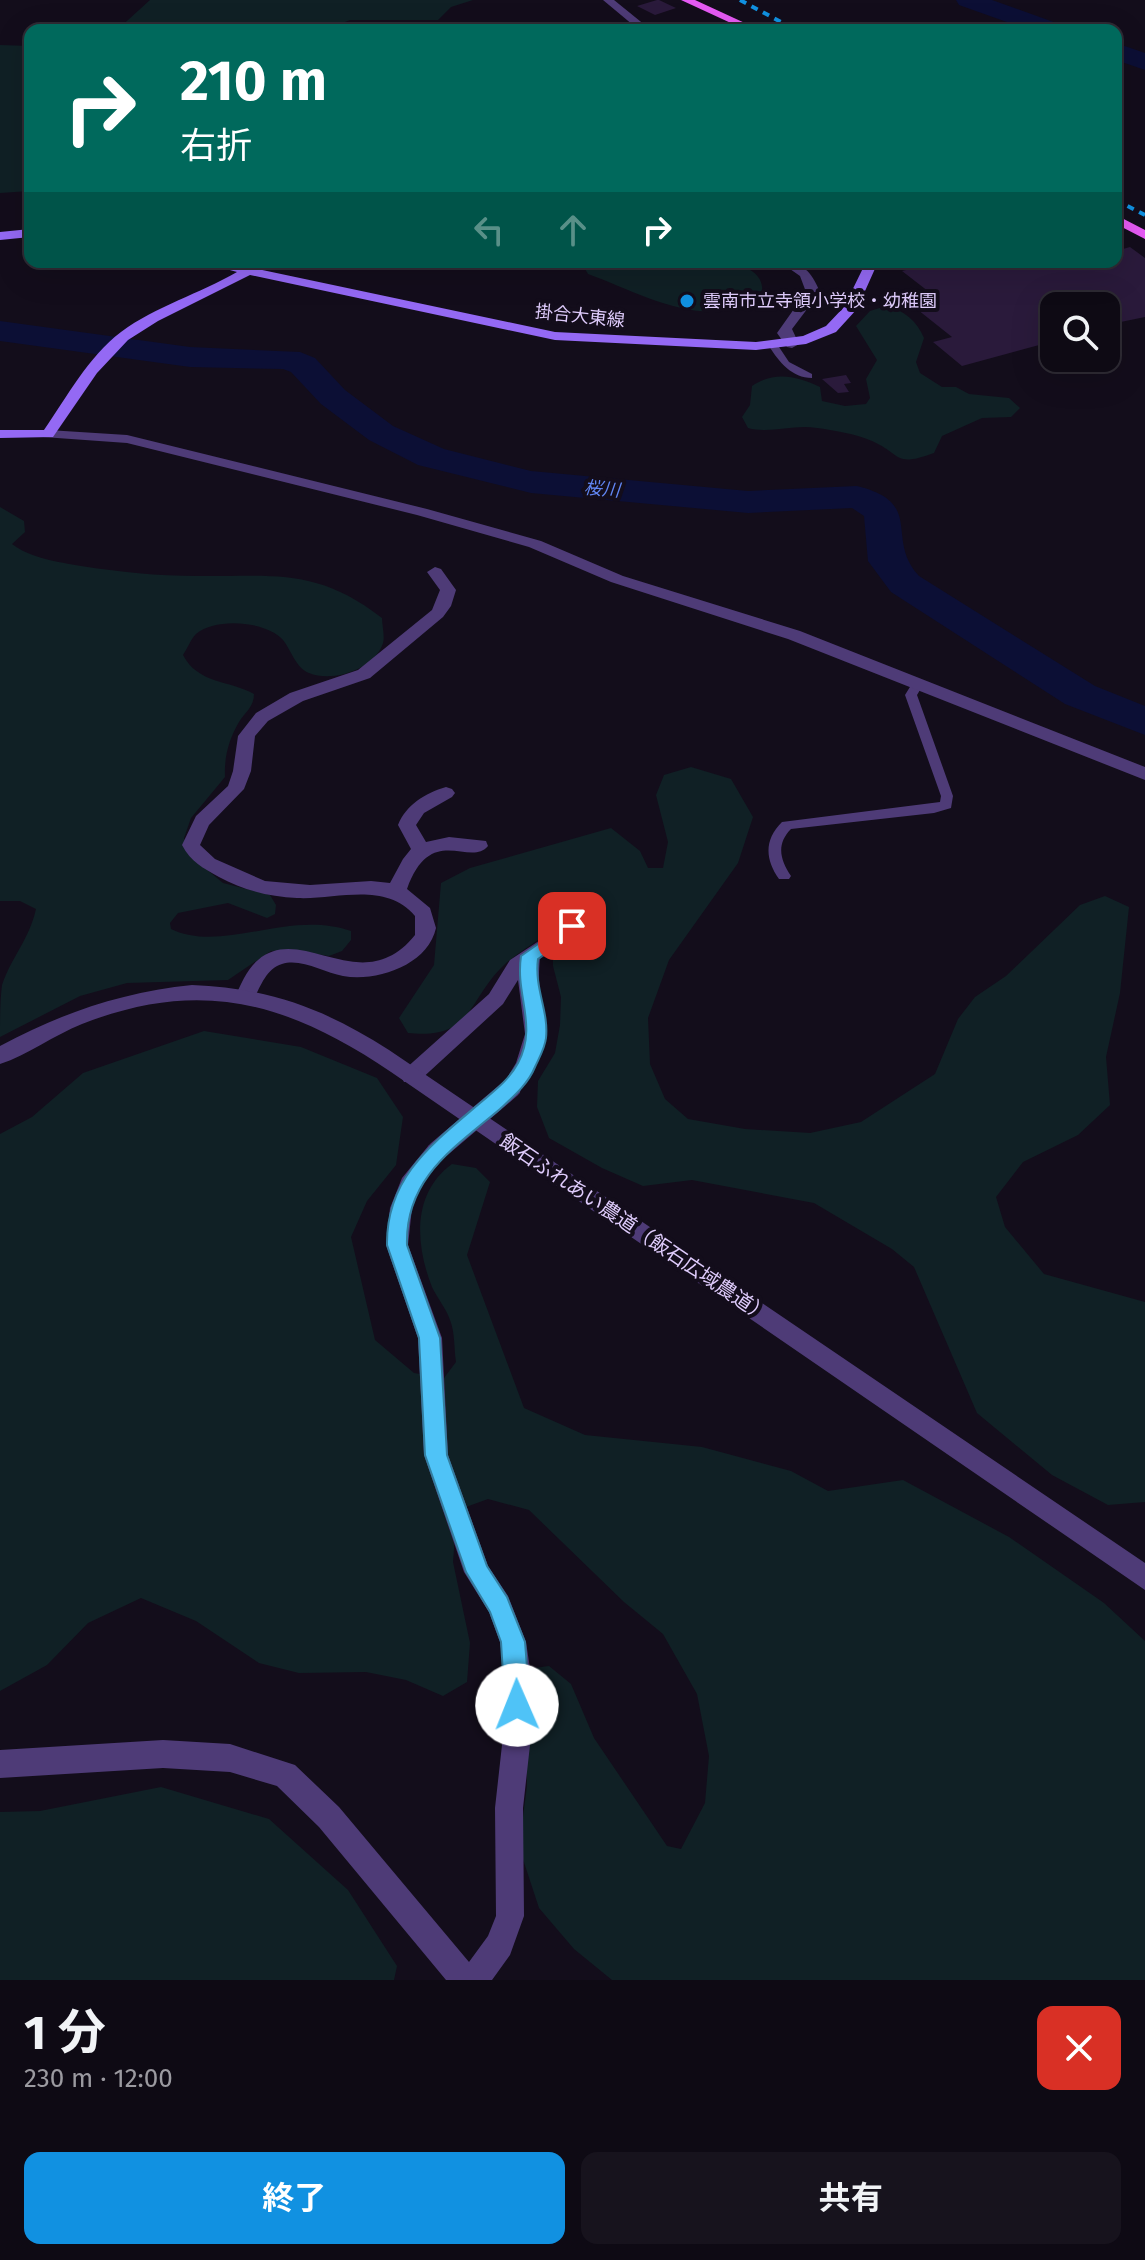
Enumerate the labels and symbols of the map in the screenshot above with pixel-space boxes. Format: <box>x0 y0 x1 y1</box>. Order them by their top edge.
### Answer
place label: 雲南市立寺領小学校・幼稚園 <box>703 290 937 312</box>
marker: 雲南市立寺領小学校・幼稚園 <box>678 292 696 310</box>
street label: 掛合大東線 <box>534 300 626 332</box>
water label: 桜川 <box>583 476 623 502</box>
pin <box>538 892 606 960</box>
street label: 飯石ふれあい農道（飯石広域農道） <box>496 1129 774 1327</box>
position arrow <box>475 1663 559 1747</box>

